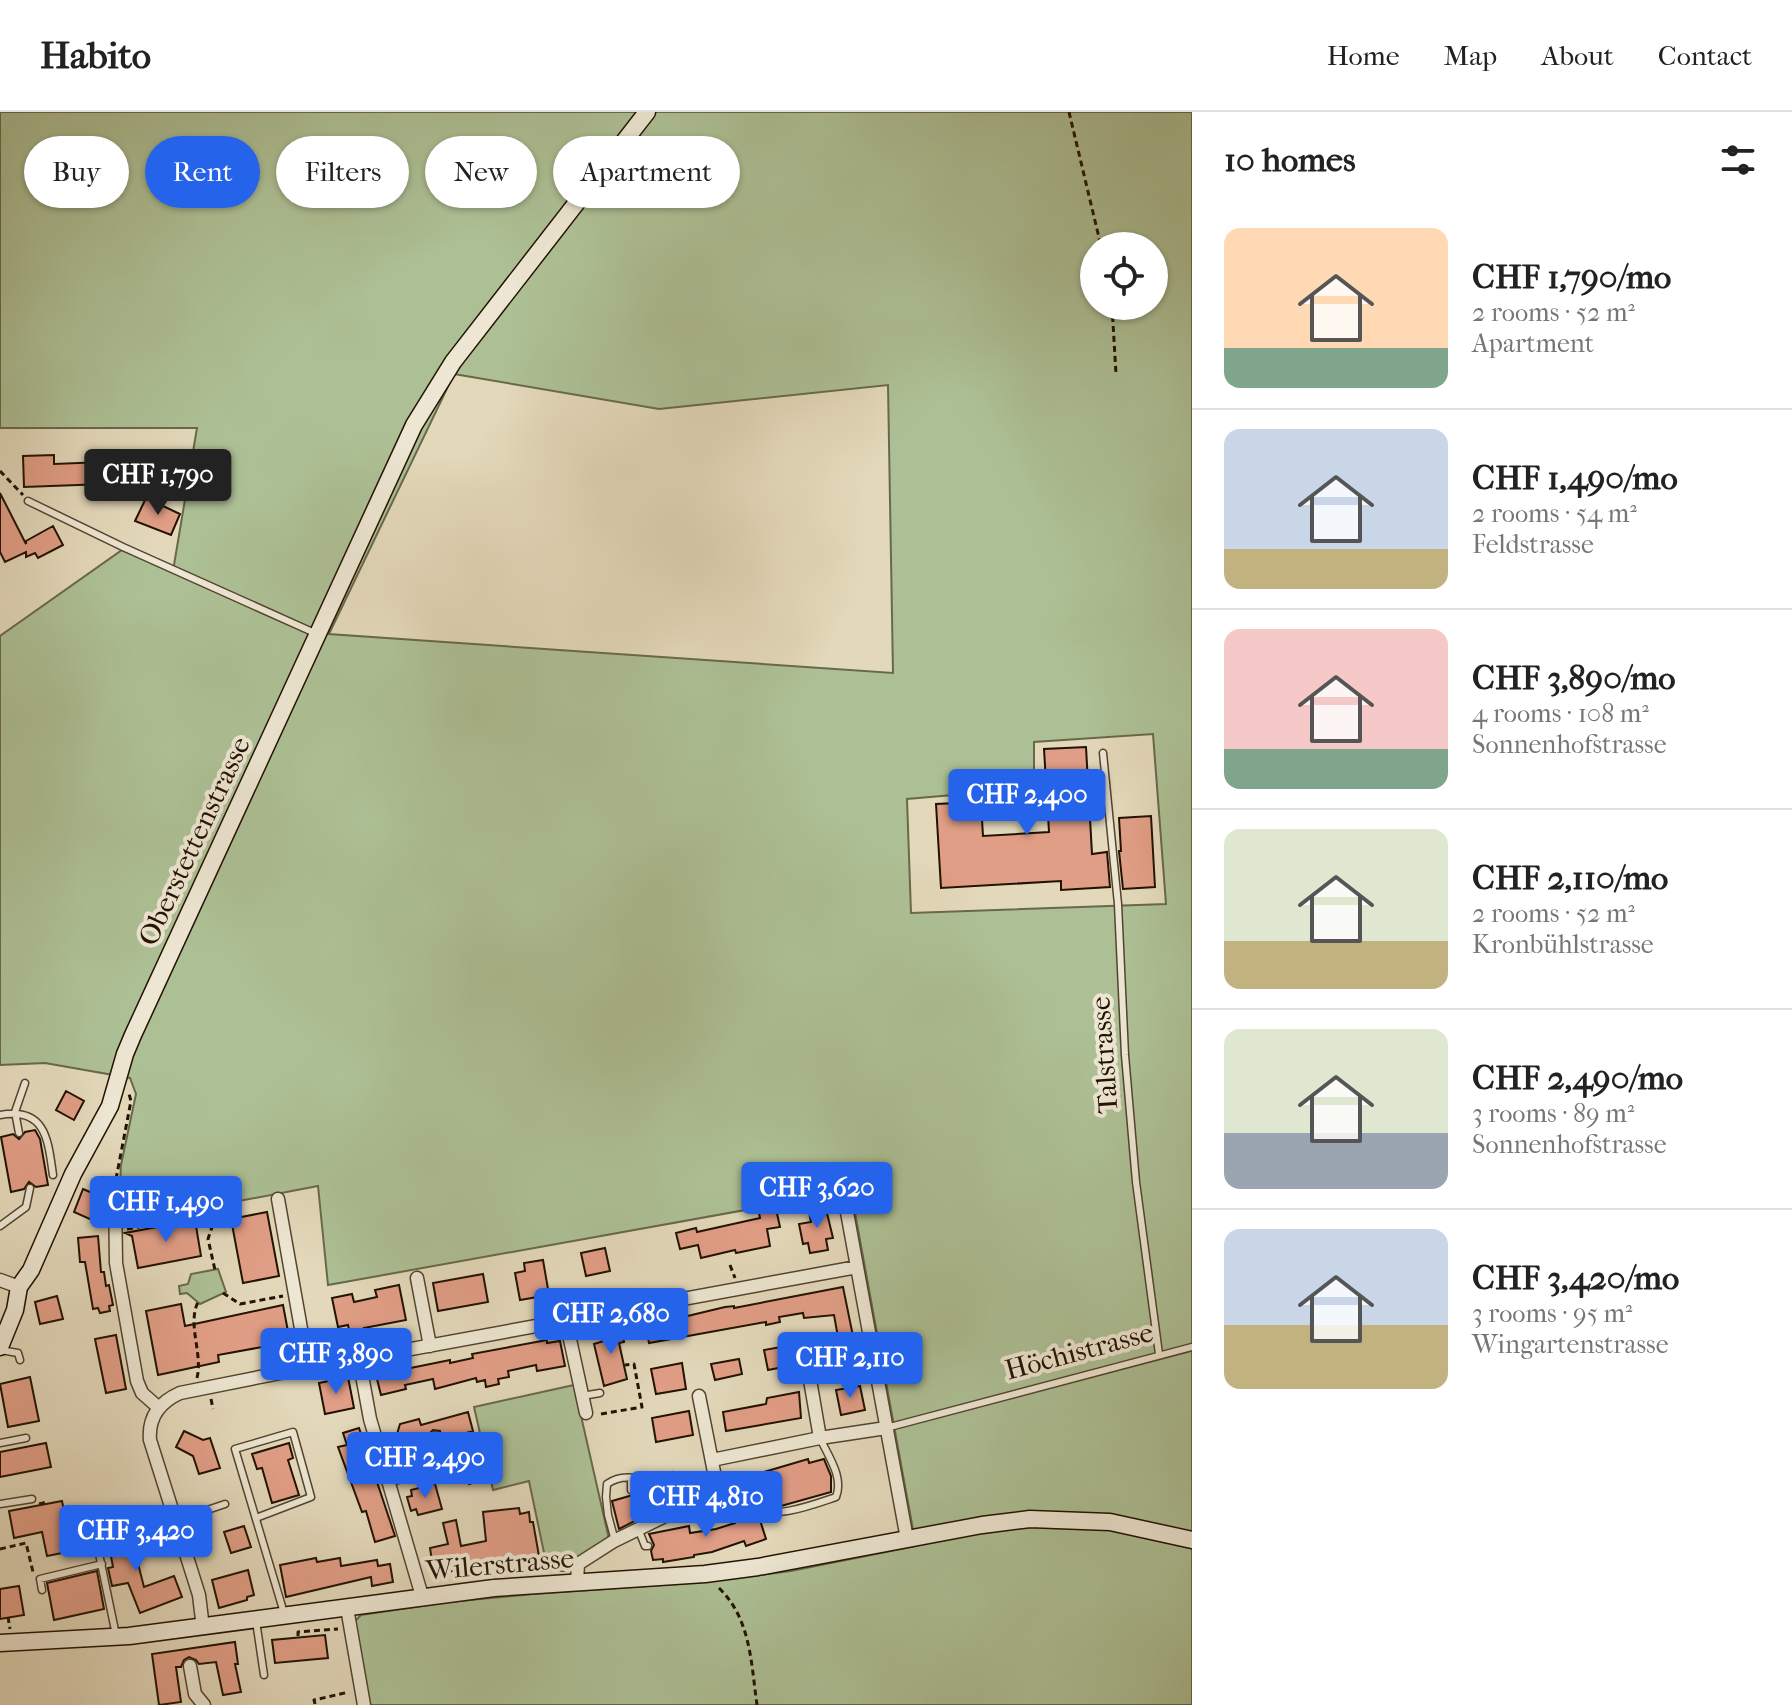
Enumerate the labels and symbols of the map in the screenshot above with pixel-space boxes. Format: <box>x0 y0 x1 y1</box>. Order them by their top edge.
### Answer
pin: CHF 1,790 <box>66 449 250 517</box>
street label: Oberstettenstrasse <box>131 731 257 951</box>
pin: CHF 2,400 <box>935 769 1119 837</box>
street label: Talstrasse <box>1083 995 1125 1114</box>
pin: CHF 3,620 <box>725 1162 909 1230</box>
pin: CHF 1,490 <box>74 1176 258 1244</box>
pin: CHF 2,680 <box>519 1288 703 1356</box>
street label: Höchistrasse <box>1001 1315 1157 1387</box>
pin: CHF 3,890 <box>244 1328 428 1396</box>
pin: CHF 2,110 <box>758 1332 942 1400</box>
pin: CHF 2,490 <box>333 1432 517 1500</box>
pin: CHF 4,810 <box>614 1471 798 1539</box>
pin: CHF 3,420 <box>44 1505 228 1573</box>
street label: Wilerstrasse <box>424 1541 576 1587</box>

